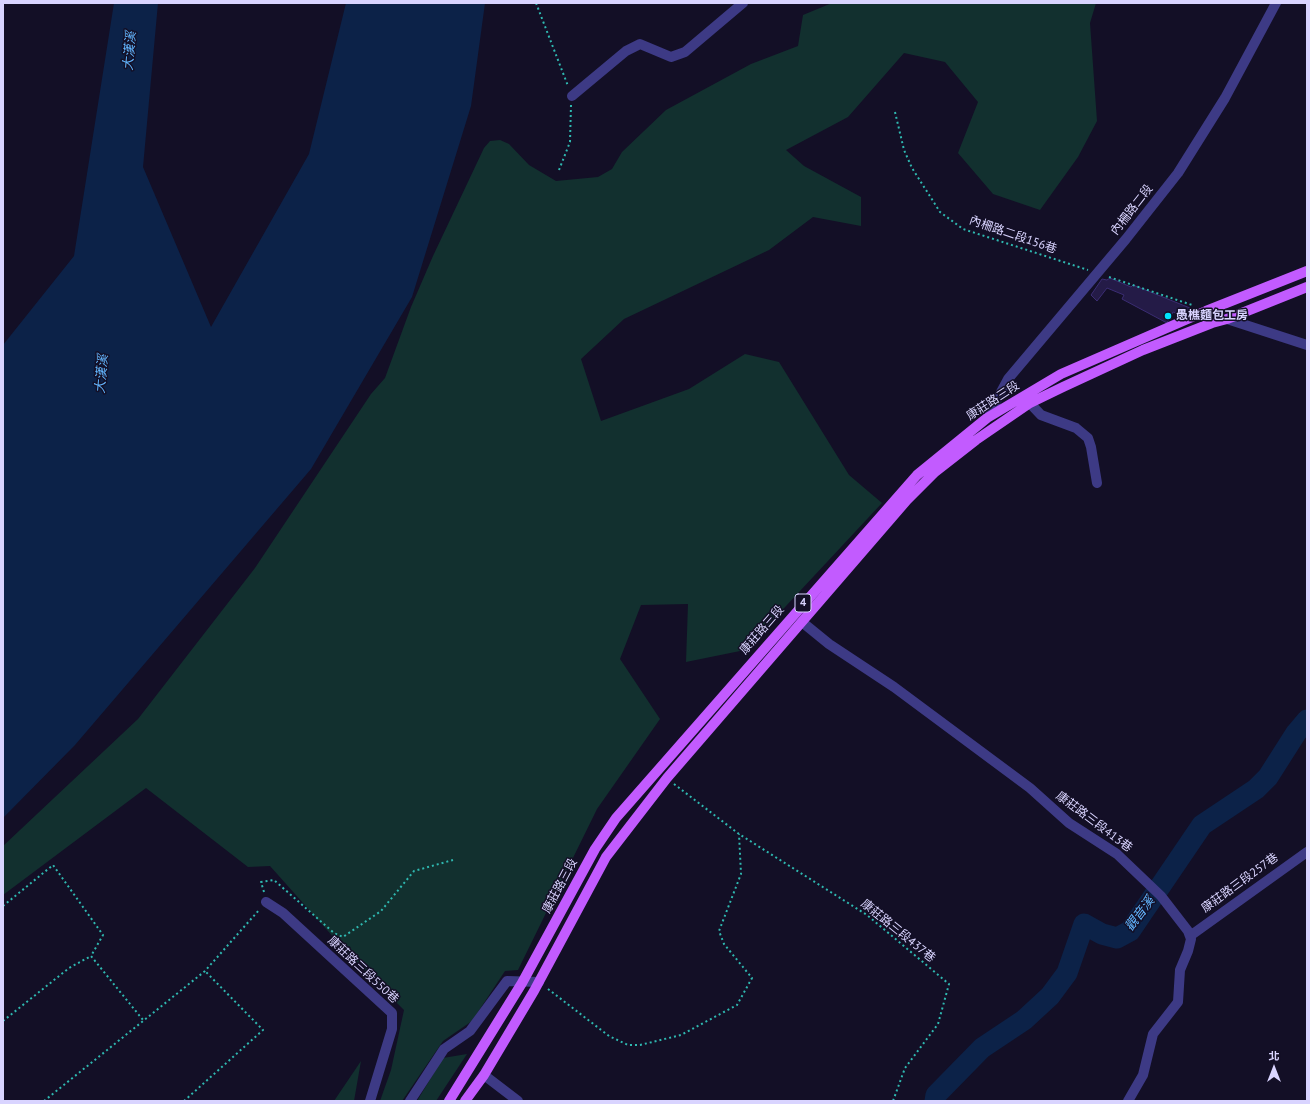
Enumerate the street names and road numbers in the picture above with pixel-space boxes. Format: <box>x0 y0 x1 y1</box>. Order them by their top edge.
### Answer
street label: 內柵路二段 <box>1108 182 1156 238</box>
street label: 內柵路二段156巷 <box>967 213 1059 257</box>
street label: 康莊路三段 <box>964 379 1022 423</box>
road number: 4 <box>795 594 811 612</box>
street label: 康莊路三段 <box>737 603 787 657</box>
street label: 康莊路三段413巷 <box>1053 789 1135 855</box>
street label: 康莊路三段257巷 <box>1199 850 1281 916</box>
street label: 康莊路三段 <box>540 856 580 916</box>
street label: 康莊路三段437巷 <box>858 897 938 965</box>
street label: 康莊路三段550巷 <box>325 933 401 1007</box>

